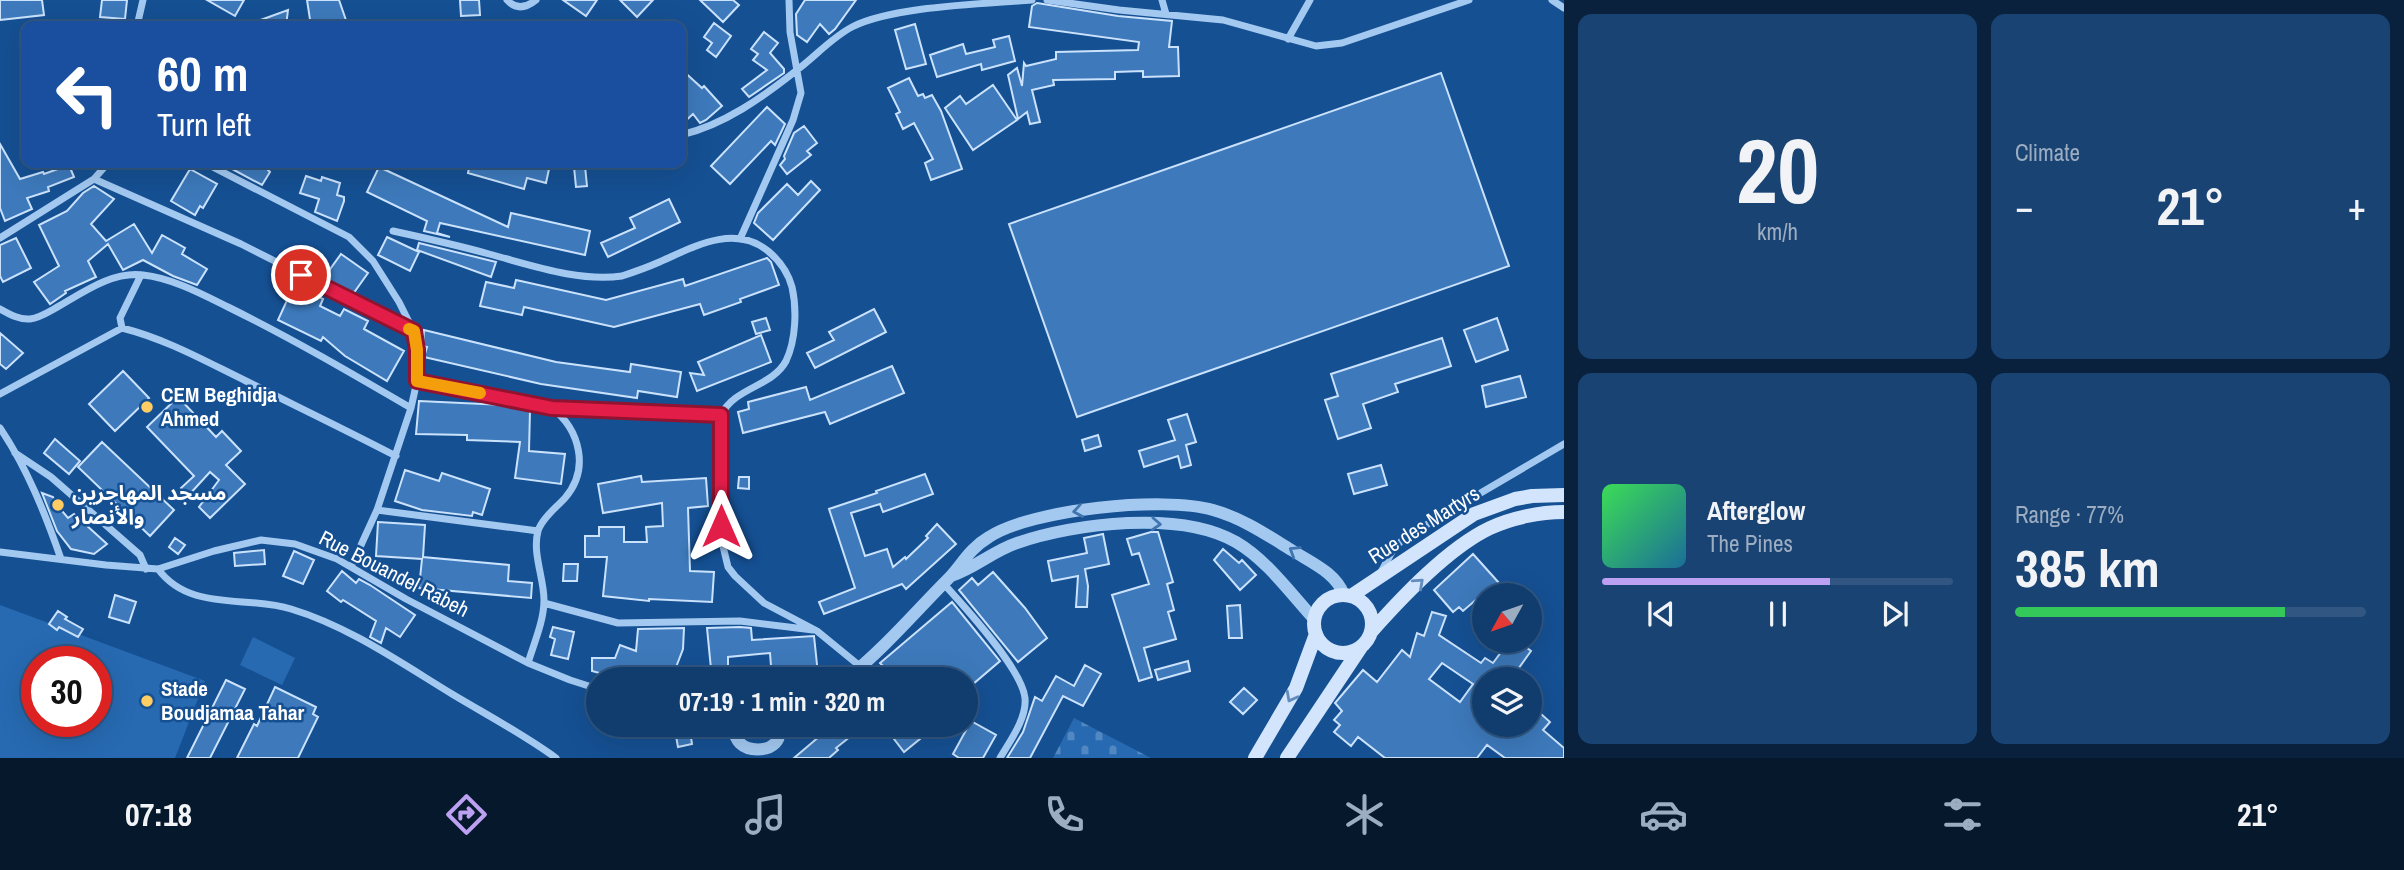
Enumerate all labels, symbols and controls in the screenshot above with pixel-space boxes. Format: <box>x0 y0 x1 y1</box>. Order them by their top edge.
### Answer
text: 60 m <box>157 40 249 106</box>
icon: left <box>42 49 133 140</box>
text: Turn left <box>157 103 251 146</box>
text: 20 <box>1736 109 1819 231</box>
text: Climate <box>2015 137 2080 168</box>
text: 21° <box>2156 171 2225 241</box>
text: − <box>2015 181 2033 232</box>
text: + <box>2348 181 2366 232</box>
text: km/h <box>1757 216 1798 247</box>
pin <box>271 245 331 305</box>
icon: arrive <box>282 256 320 294</box>
place label: CEM Beghidja Ahmed <box>161 380 277 433</box>
marker: CEM Beghidja Ahmed <box>139 399 155 415</box>
place label: مسجد المهاجرين والأنصار <box>71 478 226 531</box>
street label: Rue des Martyrs <box>1362 479 1485 570</box>
position arrow <box>684 489 758 563</box>
text: Afterglow <box>1707 493 1805 528</box>
marker: مسجد المهاجرين والأنصار <box>50 497 66 513</box>
text: Range · 77% <box>2015 499 2124 530</box>
one-way arrow <box>1072 503 1084 518</box>
one-way arrow <box>1151 516 1162 531</box>
street label: Rue Bouandel Rabeh <box>314 523 474 624</box>
text: The Pines <box>1707 528 1793 559</box>
text: 385 km <box>2015 533 2160 603</box>
one-way arrow <box>1288 547 1301 560</box>
one-way arrow <box>1411 579 1424 591</box>
north arrow <box>1472 583 1542 653</box>
map controls <box>1472 583 1542 737</box>
icon: previous <box>1642 595 1680 633</box>
icon: pause <box>1759 595 1797 633</box>
icon: next <box>1876 595 1914 633</box>
speed limit sign: 30 <box>21 646 112 737</box>
button: layers <box>1472 667 1542 737</box>
place label: Stade Boudjamaa Tahar <box>161 674 305 727</box>
text: 07:19 · 1 min · 320 m <box>679 684 885 719</box>
one-way arrow <box>1286 690 1300 702</box>
marker: Stade Boudjamaa Tahar <box>139 693 155 709</box>
icon: directions <box>442 790 491 839</box>
icon: music <box>741 790 790 839</box>
icon: phone <box>1040 790 1089 839</box>
icon: climate <box>1340 790 1389 839</box>
icon: car <box>1639 790 1688 839</box>
icon: filters <box>1938 790 1987 839</box>
text: 07:18 <box>125 793 192 836</box>
text: 21° <box>2237 793 2279 836</box>

